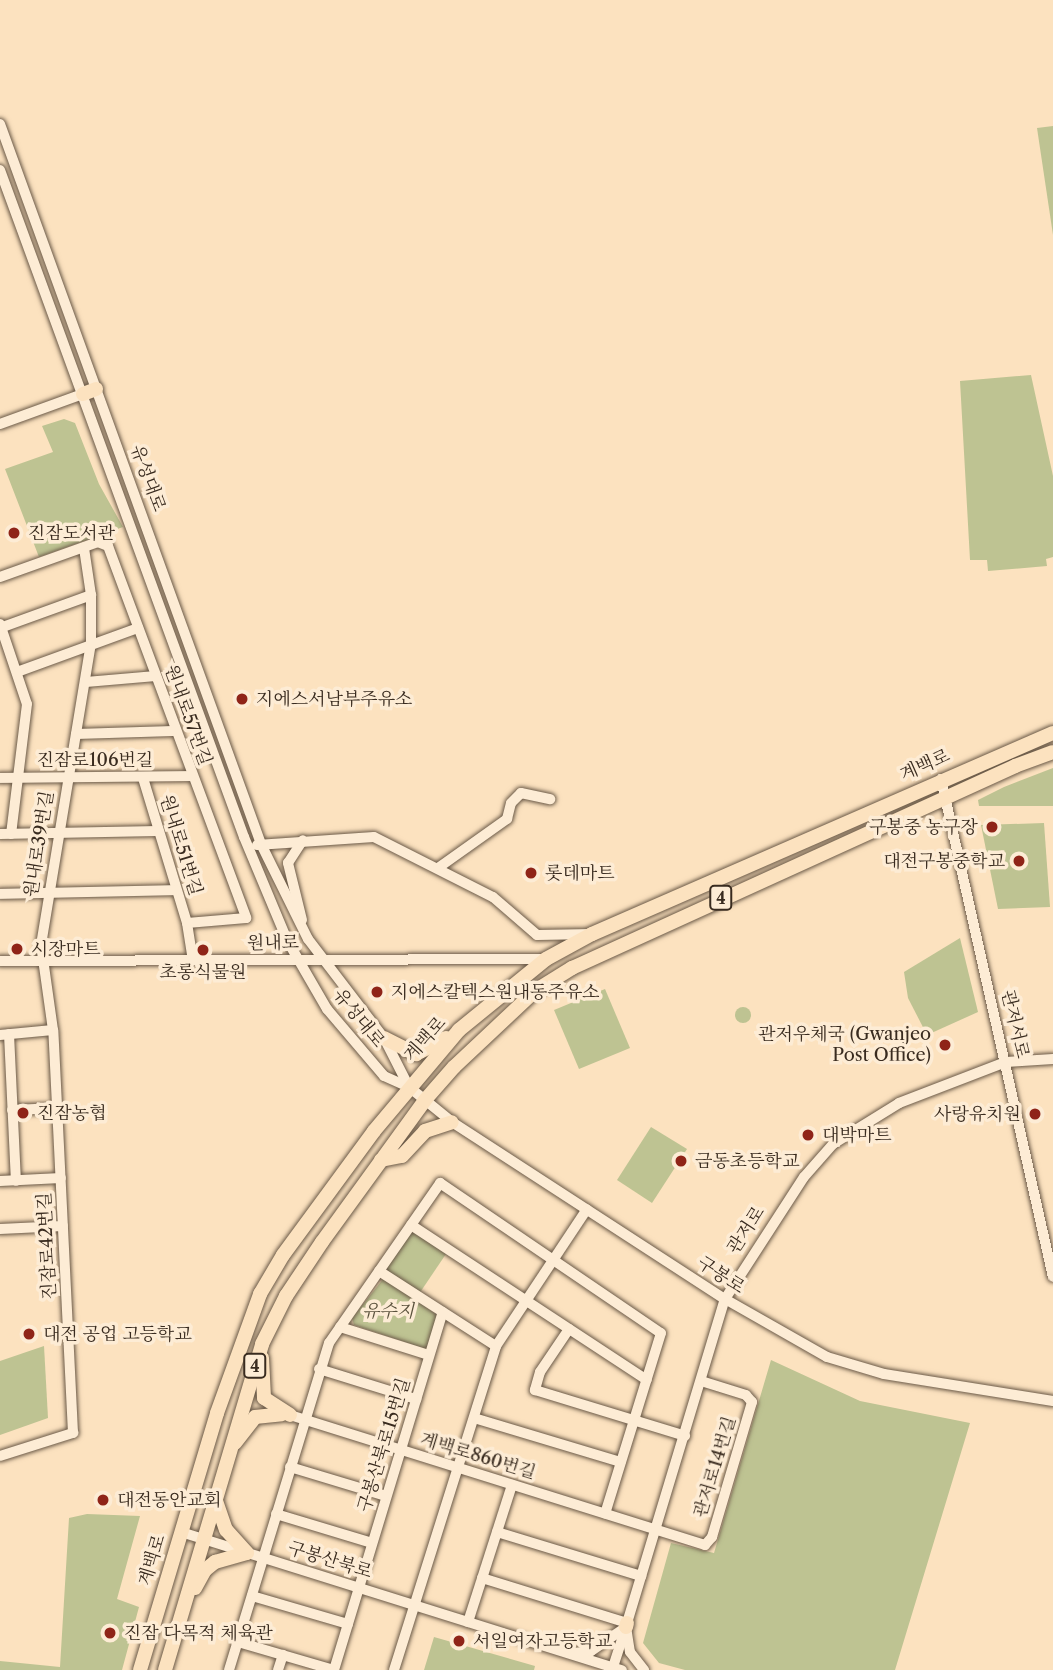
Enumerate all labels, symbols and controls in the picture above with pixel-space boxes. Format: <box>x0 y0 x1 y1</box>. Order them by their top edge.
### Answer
street label: 유성대로 <box>126 442 170 514</box>
place label: 진잠도서관 <box>28 522 115 544</box>
marker: 진잠도서관 <box>6 525 22 541</box>
street label: 원내로57번길 <box>160 662 216 768</box>
place label: 지에스서남부주유소 <box>256 688 412 710</box>
marker: 지에스서남부주유소 <box>234 691 250 707</box>
street label: 계백로 <box>897 745 953 785</box>
street label: 진잠로106번길 <box>37 749 153 771</box>
street label: 원내로39번길 <box>20 789 58 899</box>
street label: 원내로51번길 <box>155 792 207 898</box>
place label: 구봉중 농구장 <box>869 816 978 838</box>
marker: 구봉중 농구장 <box>984 819 1000 835</box>
place label: 대전구봉중학교 <box>883 850 1005 872</box>
marker: 대전구봉중학교 <box>1011 853 1027 869</box>
place label: 롯데마트 <box>545 862 615 884</box>
marker: 롯데마트 <box>523 865 539 881</box>
road number: 4 <box>709 885 733 910</box>
street label: 원내로 <box>247 932 299 954</box>
place label: 시장마트 <box>31 938 101 960</box>
marker: 시장마트 <box>9 941 25 957</box>
marker: 초롱식물원 <box>195 942 211 958</box>
place label: 초롱식물원 <box>160 961 246 983</box>
place label: 지에스칼텍스원내동주유소 <box>391 981 600 1003</box>
street label: 유성대로 <box>329 984 389 1052</box>
marker: 지에스칼텍스원내동주유소 <box>369 984 385 1000</box>
street label: 관저서로 <box>997 988 1033 1060</box>
street label: 계백로 <box>400 1012 450 1066</box>
place label: 관저우체국 (Gwanjeo Post Office) <box>758 1024 931 1066</box>
marker: 관저우체국 (Gwanjeo Post Office) <box>937 1037 953 1053</box>
place label: 진잠농협 <box>37 1102 107 1124</box>
place label: 사랑유치원 <box>934 1103 1021 1125</box>
marker: 진잠농협 <box>15 1105 31 1121</box>
marker: 사랑유치원 <box>1027 1106 1043 1122</box>
place label: 대박마트 <box>822 1124 892 1146</box>
marker: 대박마트 <box>800 1127 816 1143</box>
place label: 금동초등학교 <box>695 1150 799 1172</box>
marker: 금동초등학교 <box>673 1153 689 1169</box>
street label: 진잠로42번길 <box>33 1192 61 1300</box>
street label: 관저로 <box>723 1202 769 1258</box>
street label: 구봉로 <box>693 1252 749 1298</box>
park label: 유수지 <box>362 1300 414 1322</box>
place label: 대전 공업 고등학교 <box>43 1323 192 1345</box>
marker: 대전 공업 고등학교 <box>21 1326 37 1342</box>
road number: 4 <box>243 1354 267 1378</box>
street label: 구봉산북로15번길 <box>353 1375 415 1515</box>
street label: 관저로14번길 <box>689 1414 741 1520</box>
street label: 계백로860번길 <box>418 1428 538 1484</box>
place label: 대전동안교회 <box>117 1489 221 1511</box>
marker: 대전동안교회 <box>95 1492 111 1508</box>
street label: 계백로 <box>134 1532 170 1588</box>
street label: 구봉산북로 <box>285 1537 375 1583</box>
place label: 진잠 다목적 체육관 <box>124 1622 273 1644</box>
marker: 진잠 다목적 체육관 <box>102 1625 118 1641</box>
place label: 서일여자고등학교 <box>473 1630 612 1652</box>
marker: 서일여자고등학교 <box>451 1633 467 1649</box>

